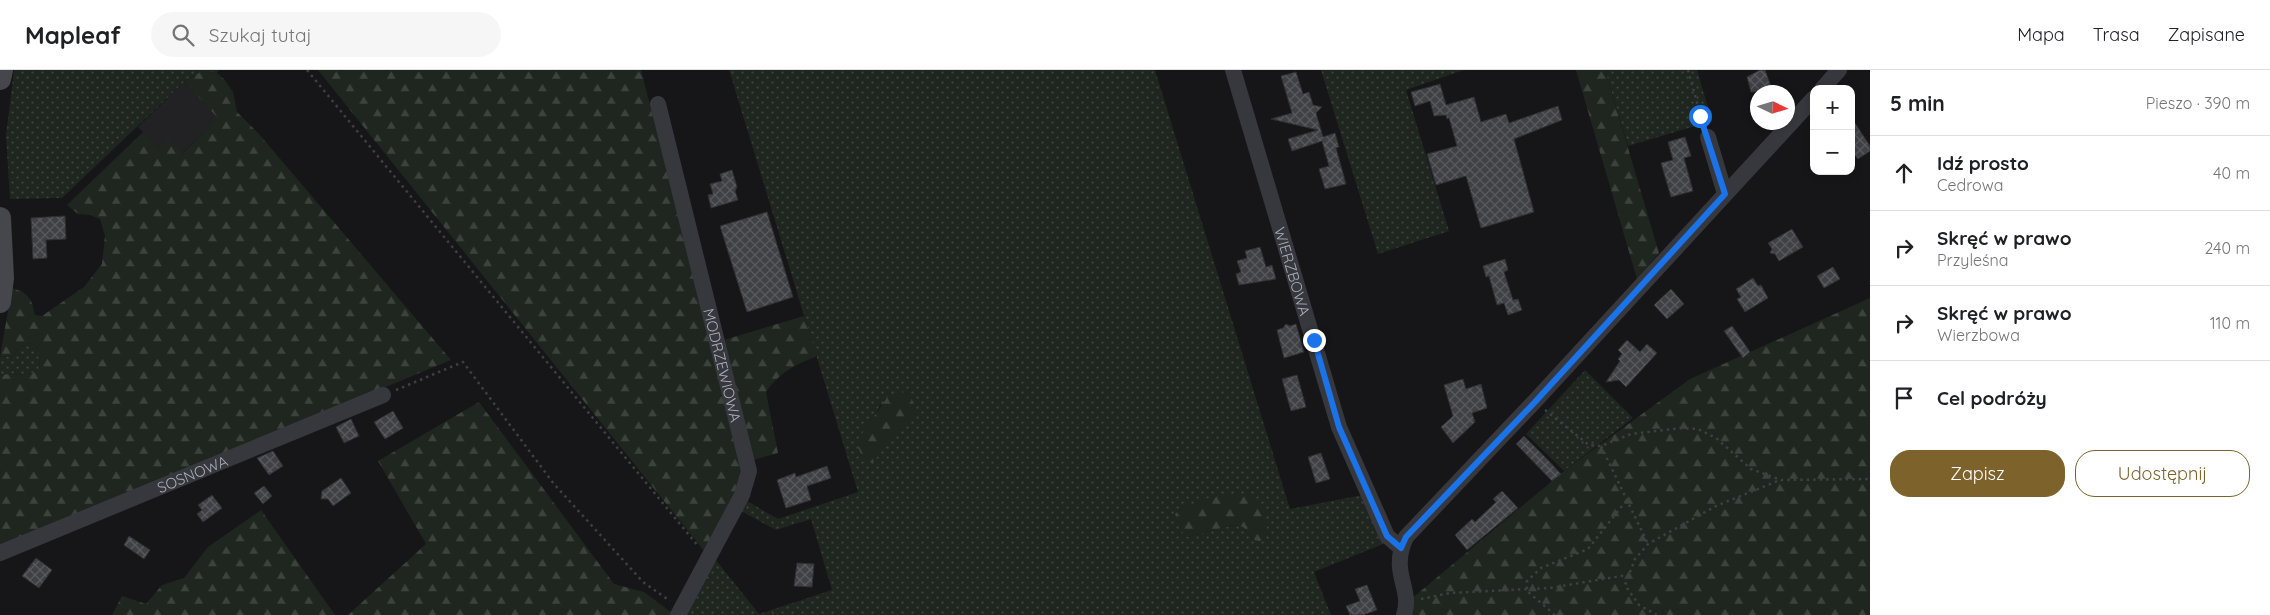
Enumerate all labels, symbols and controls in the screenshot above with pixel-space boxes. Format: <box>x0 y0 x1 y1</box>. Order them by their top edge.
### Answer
search box <box>151 12 501 57</box>
text: Mapleaf <box>25 20 121 50</box>
icon: search <box>169 21 197 49</box>
text: Szukaj tutaj <box>209 23 312 47</box>
text: Mapa <box>2017 23 2065 46</box>
text: Trasa <box>2093 23 2140 46</box>
text: Zapisane <box>2168 23 2245 46</box>
north arrow <box>1750 85 1795 130</box>
map controls <box>1810 85 1855 175</box>
button: + <box>1810 85 1855 130</box>
text: 5 min <box>1890 90 1945 116</box>
text: Pieszo · 390 m <box>2146 93 2250 113</box>
route start <box>1689 105 1712 128</box>
button: − <box>1810 130 1855 175</box>
text: Idź prosto <box>1937 151 2029 175</box>
icon: ahead <box>1890 159 1918 187</box>
text: 40 m <box>2213 163 2250 183</box>
text: Cedrowa <box>1937 175 2003 195</box>
street label: WIERZBOWA <box>1271 225 1315 318</box>
text: Skręć w prawo <box>1937 226 2072 250</box>
icon: right <box>1890 234 1918 262</box>
text: 240 m <box>2204 238 2250 258</box>
text: Przyleśna <box>1937 250 2008 270</box>
text: Skręć w prawo <box>1937 301 2072 325</box>
street label: MODRZEWIOWA <box>699 306 746 424</box>
icon: right <box>1890 309 1918 337</box>
text: 110 m <box>2210 313 2250 333</box>
text: Wierzbowa <box>1937 325 2020 345</box>
route end <box>1303 329 1326 352</box>
icon: arrive <box>1890 384 1918 412</box>
text: Cel podróży <box>1937 386 2047 410</box>
button: Zapisz <box>1890 450 2065 497</box>
button: Udostępnij <box>2075 450 2250 497</box>
street label: SOSNOWA <box>154 451 231 497</box>

